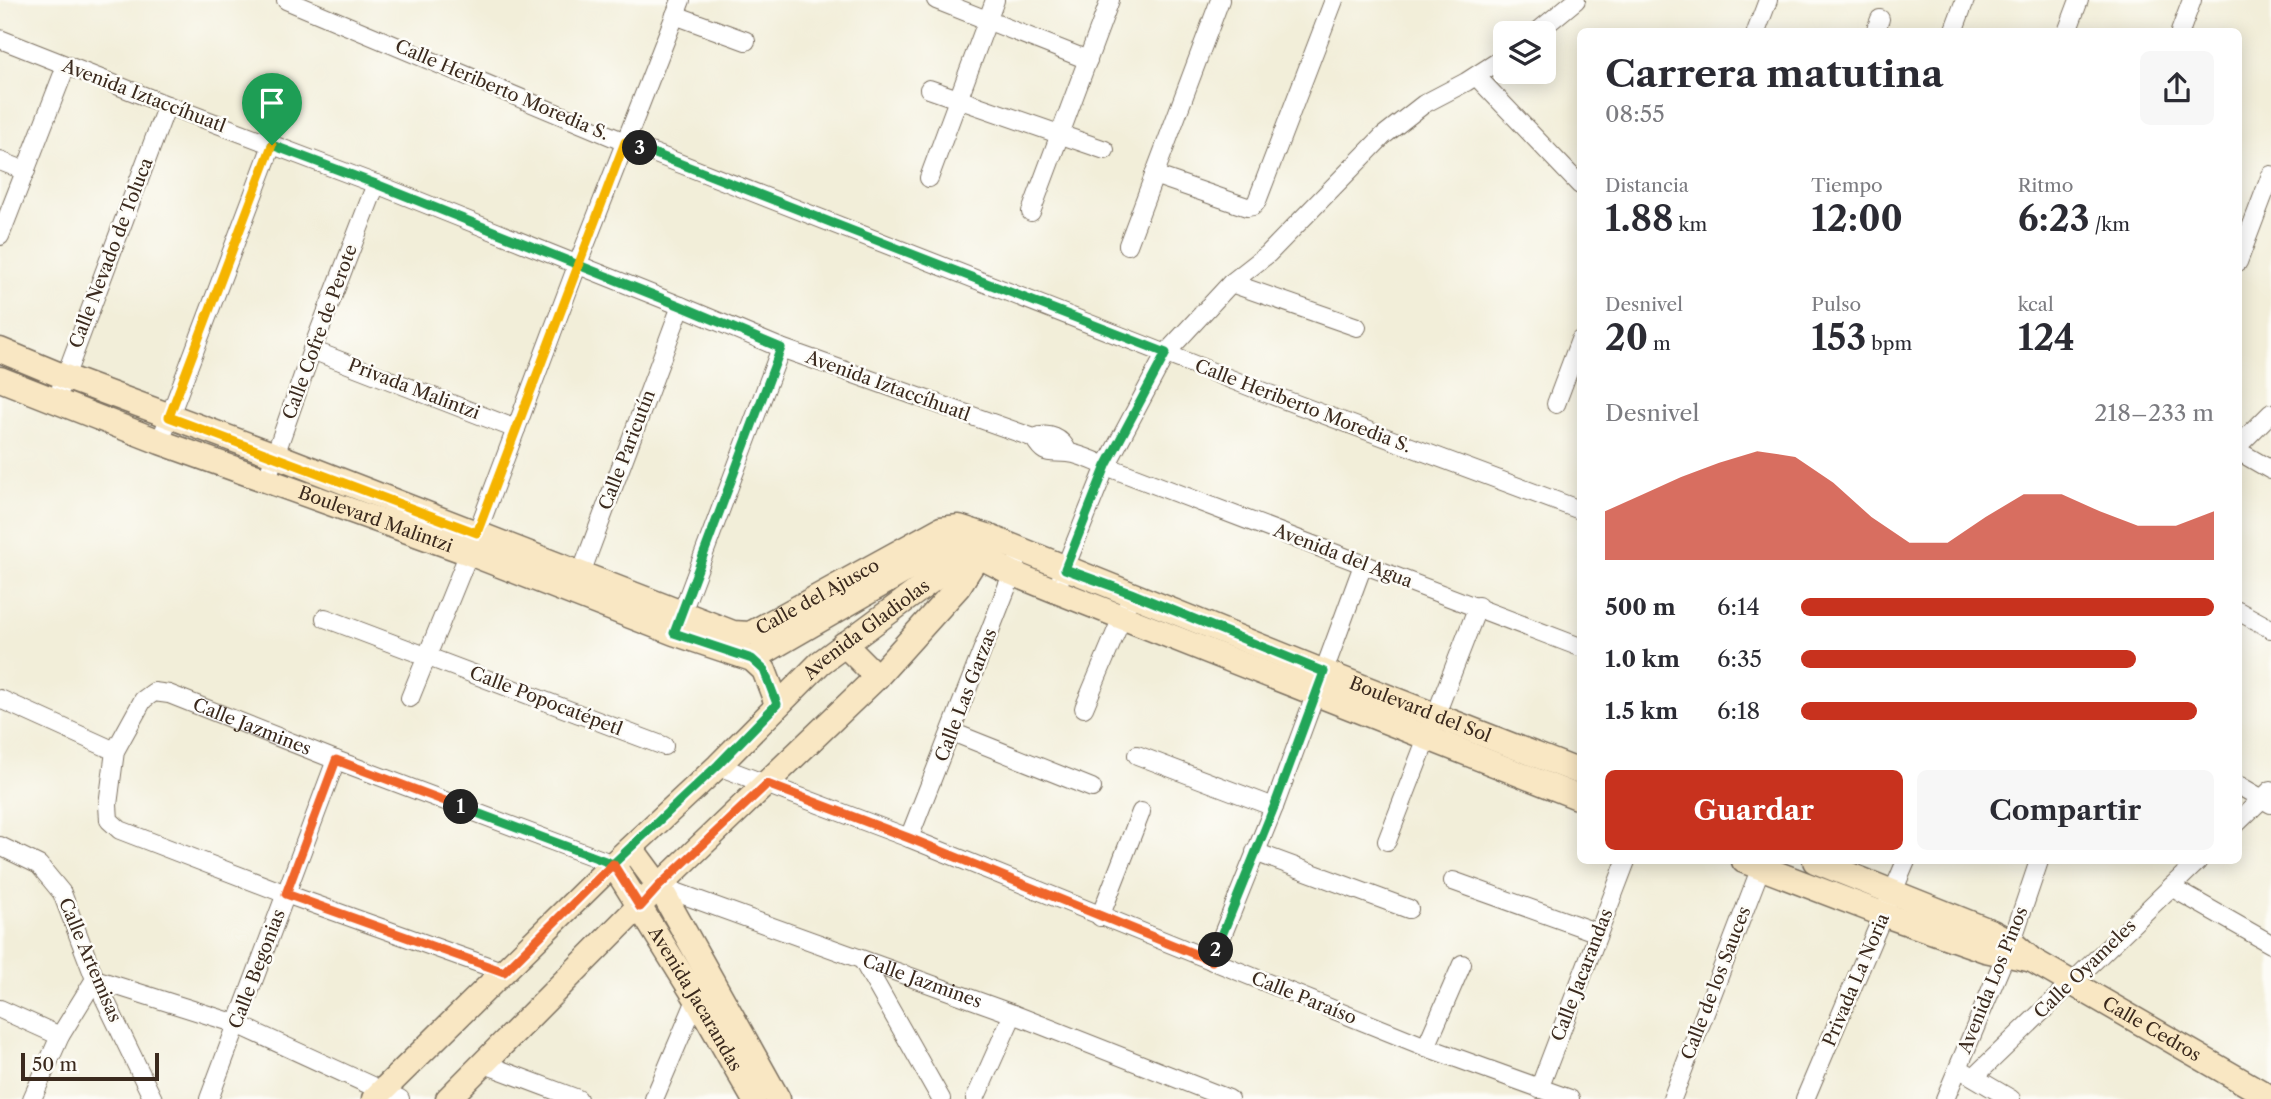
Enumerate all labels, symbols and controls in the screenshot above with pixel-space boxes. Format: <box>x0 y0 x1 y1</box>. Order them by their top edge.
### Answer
map controls <box>1493 21 1556 84</box>
button: layers <box>1493 21 1556 84</box>
street label: Calle Heriberto Moredia S. <box>392 35 612 145</box>
text: Carrera matutina <box>1605 50 1944 97</box>
button: share <box>2140 51 2214 125</box>
street label: Avenida Iztaccíhuatl <box>58 54 229 137</box>
pin <box>242 73 302 145</box>
icon: arrive <box>253 84 291 122</box>
text: 08:55 <box>1605 100 1665 128</box>
pin: 3 <box>622 130 658 166</box>
text: 3 <box>634 136 645 159</box>
street label: Calle Nevado de Toluca <box>65 154 158 351</box>
text: Distancia <box>1605 174 1689 197</box>
text: Tiempo <box>1811 174 1883 197</box>
text: Ritmo <box>2018 174 2073 197</box>
text: 1.88 <box>1605 197 1674 240</box>
text: 12:00 <box>1811 197 1903 240</box>
text: 6:23 <box>2018 197 2089 240</box>
text: km <box>1674 213 1707 236</box>
text: /km <box>2089 213 2130 236</box>
street label: Calle Cofre de Perote <box>278 241 362 423</box>
text: Desnivel <box>1605 293 1683 316</box>
text: Pulso <box>1811 293 1861 316</box>
text: kcal <box>2018 293 2054 316</box>
text: 20 <box>1605 316 1648 359</box>
text: 153 <box>1811 316 1866 359</box>
text: 124 <box>2018 316 2075 359</box>
text: m <box>1648 332 1671 355</box>
text: bpm <box>1866 332 1912 355</box>
street label: Avenida Iztaccíhuatl <box>802 346 973 426</box>
street label: Privada Malintzi <box>345 354 483 424</box>
street label: Calle Heriberto Moredia S. <box>1192 355 1414 457</box>
street label: Calle Paricutín <box>594 387 660 513</box>
text: Desnivel <box>1605 399 1699 427</box>
text: 218–233 m <box>2094 399 2214 427</box>
street label: Boulevard Malintzi <box>295 482 456 557</box>
street label: Avenida del Agua <box>1269 519 1416 593</box>
street label: Calle del Ajusco <box>752 554 883 640</box>
street label: Avenida Gladiolas <box>798 575 934 685</box>
text: 500 m <box>1605 593 1676 621</box>
text: 6:14 <box>1717 593 1760 621</box>
street label: Calle Las Garzas <box>930 625 1002 765</box>
text: 1.0 km <box>1605 645 1680 673</box>
text: 6:35 <box>1717 645 1762 673</box>
street label: Calle Popocatépetl <box>467 662 625 740</box>
street label: Boulevard del Sol <box>1346 672 1494 747</box>
street label: Calle Jazmines <box>190 694 314 760</box>
text: 1.5 km <box>1605 697 1678 725</box>
text: 6:18 <box>1717 697 1760 725</box>
button: Guardar <box>1605 770 1903 850</box>
button: Compartir <box>1917 770 2214 850</box>
pin: 1 <box>444 790 478 824</box>
text: 1 <box>456 795 465 818</box>
street label: Calle Artemisas <box>54 894 126 1026</box>
street label: Calle de los Sauces <box>1677 903 1755 1063</box>
street label: Avenida Los Pinos <box>1953 903 2032 1058</box>
street label: Calle Begonias <box>224 906 290 1032</box>
street label: Calle Jacarandas <box>1547 906 1617 1044</box>
street label: Privada La Noria <box>1818 910 1894 1050</box>
street label: Calle Oyameles <box>2030 915 2140 1023</box>
street label: Avenida Jacarandas <box>643 922 747 1075</box>
pin: 2 <box>1198 932 1234 968</box>
text: 2 <box>1210 938 1221 961</box>
street label: Calle Jazmines <box>860 950 985 1013</box>
street label: Calle Paraíso <box>1248 967 1360 1029</box>
street label: Calle Cedros <box>2098 992 2205 1066</box>
scale bar <box>21 1050 159 1082</box>
text: 50 m <box>32 1053 77 1076</box>

